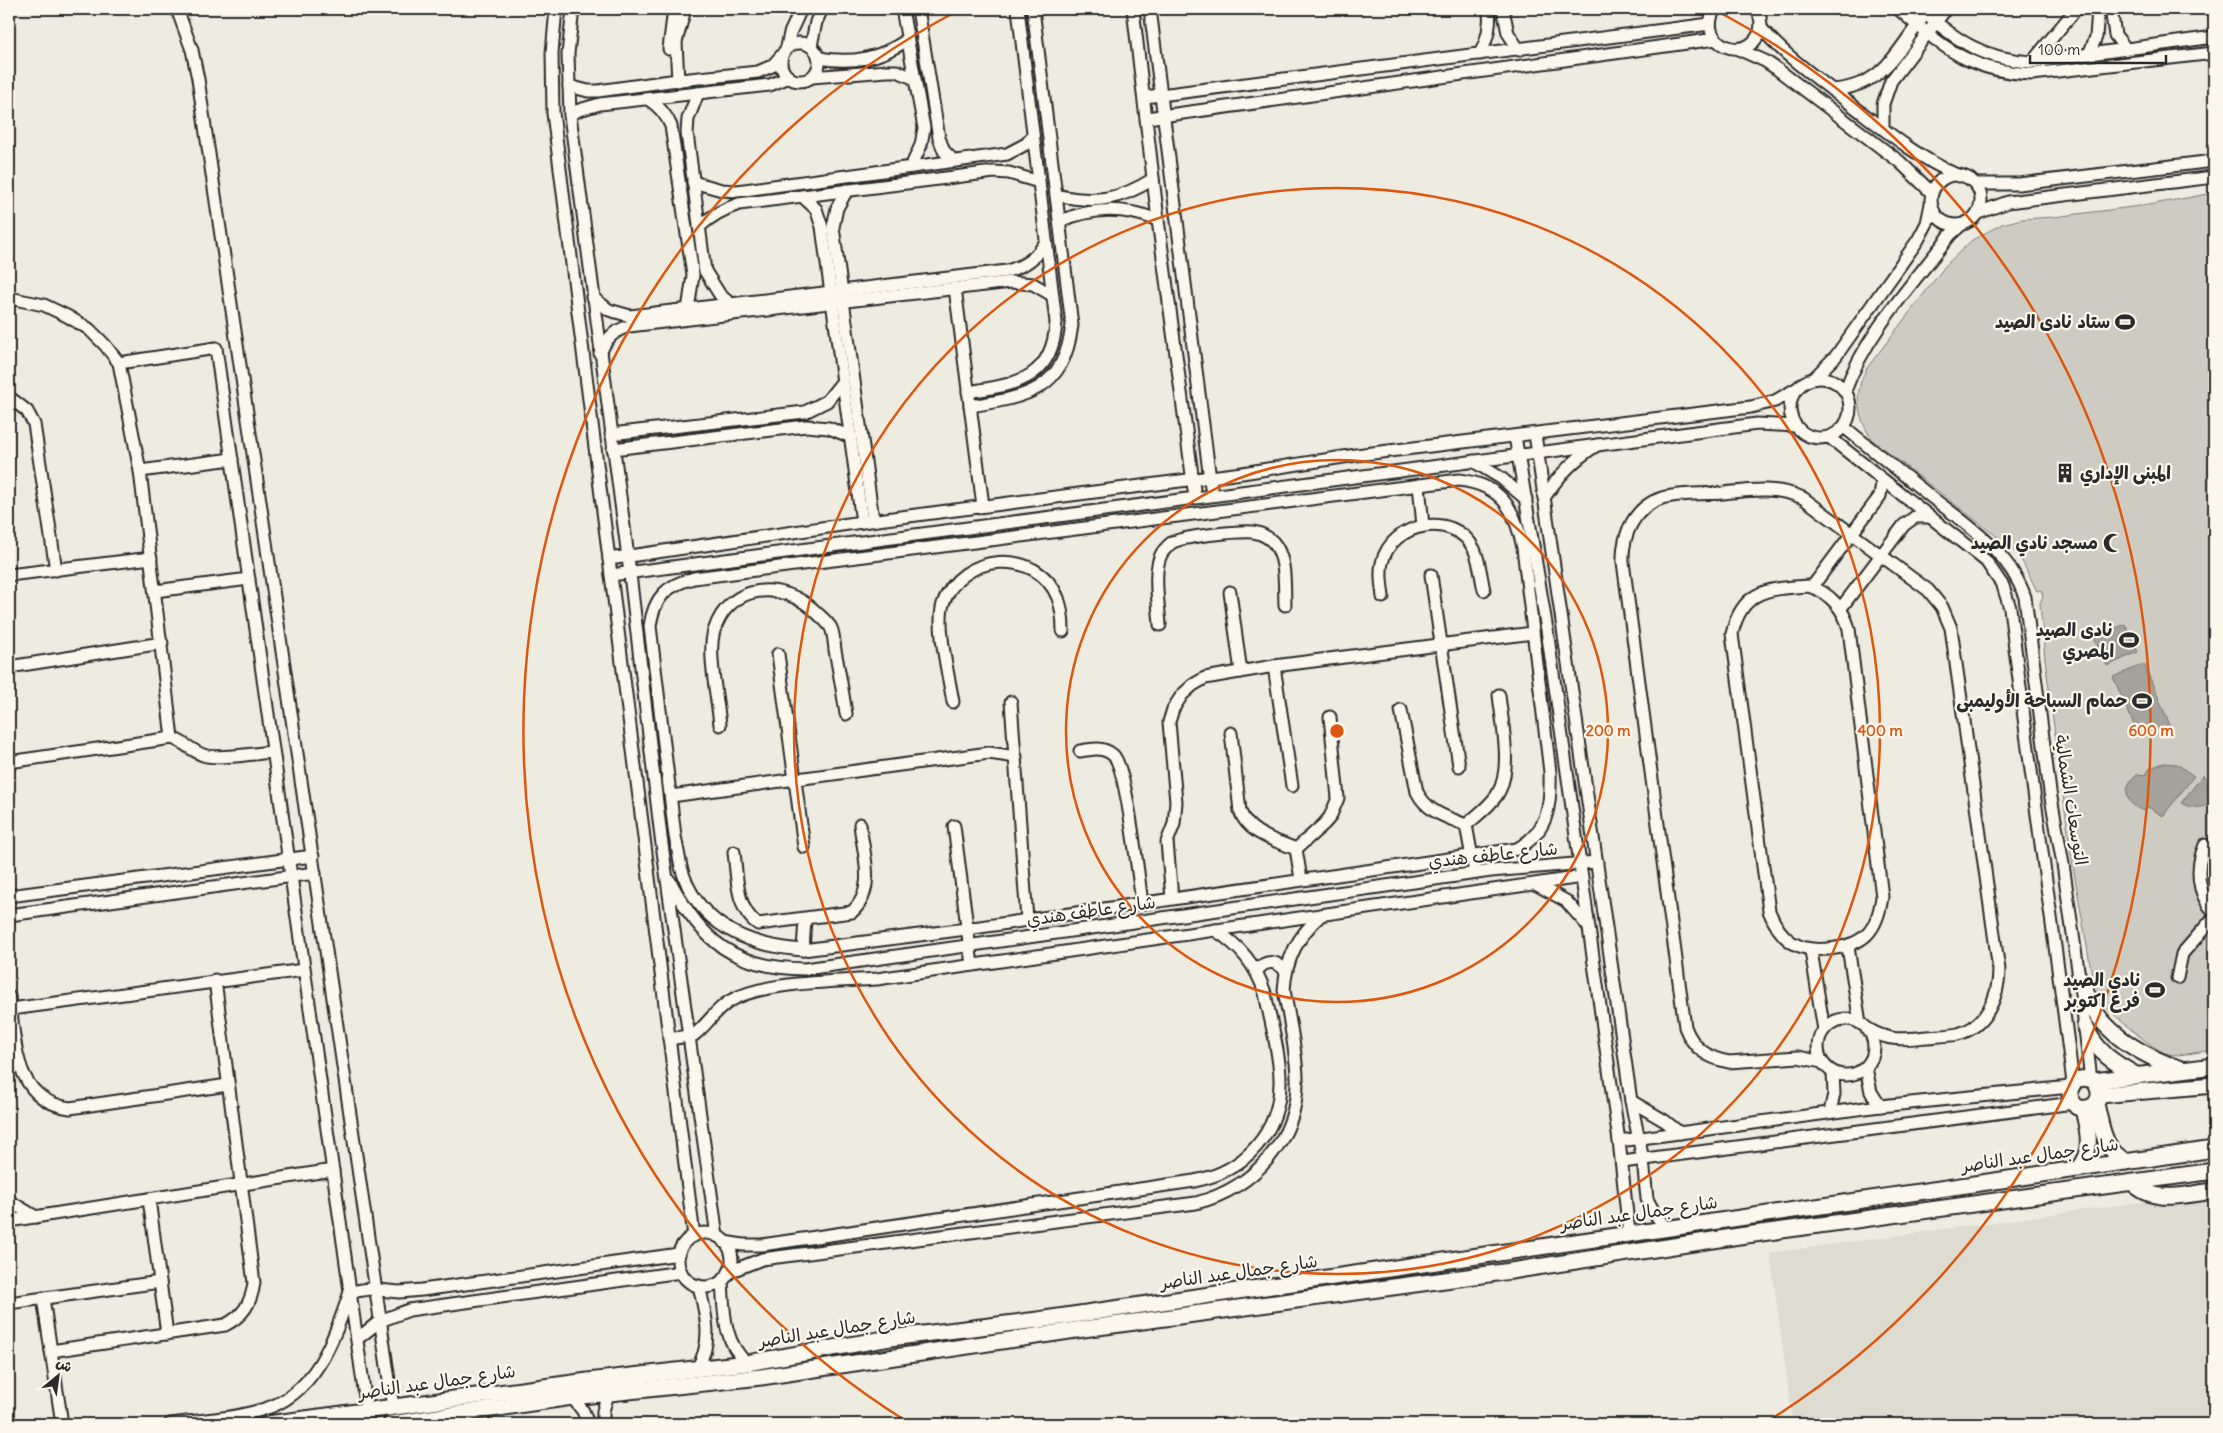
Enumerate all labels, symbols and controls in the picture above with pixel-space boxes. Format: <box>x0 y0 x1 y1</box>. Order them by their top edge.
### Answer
scale bar <box>2030 32 2167 64</box>
text: 100 m <box>2038 40 2080 59</box>
place label: ستاد نادى الصيد <box>1995 310 2110 333</box>
sports icon: ستاد نادى الصيد <box>2114 311 2136 333</box>
place label: المبنى الإداري <box>2080 461 2171 487</box>
building icon: المبنى الإداري <box>2054 462 2076 484</box>
place label: مسجد نادي الصيد <box>1971 531 2098 557</box>
mosque icon: مسجد نادي الصيد <box>2102 532 2124 554</box>
place label: نادى الصيد المصري <box>2036 618 2114 665</box>
sports icon: نادى الصيد المصري <box>2118 629 2140 651</box>
place label: حمام السباحة الأوليمبى <box>1956 689 2127 715</box>
sports icon: حمام السباحة الأوليمبى <box>2131 690 2153 712</box>
text: 200 m <box>1586 721 1630 740</box>
text: 400 m <box>1857 721 1903 740</box>
text: 600 m <box>2128 721 2174 740</box>
centre of rings <box>1328 722 1346 740</box>
street label: التوسعات الشمالية <box>2050 733 2093 867</box>
street label: شارع عاطف هندي <box>1427 836 1559 875</box>
street label: شارع عاطف هندي <box>1025 890 1157 933</box>
place label: نادي الصيد فرع اكتوبر <box>2063 968 2140 1013</box>
sports icon: نادي الصيد فرع اكتوبر <box>2144 979 2166 1001</box>
street label: شارع جمال عبد الناصر <box>1958 1132 2120 1178</box>
street label: شارع جمال عبد الناصر <box>1557 1190 1719 1236</box>
street label: شارع جمال عبد الناصر <box>1157 1249 1319 1295</box>
street label: شارع جمال عبد الناصر <box>755 1305 917 1354</box>
north arrow <box>32 1350 82 1400</box>
text: ش <box>53 1353 75 1376</box>
street label: شارع جمال عبد الناصر <box>355 1359 517 1405</box>

